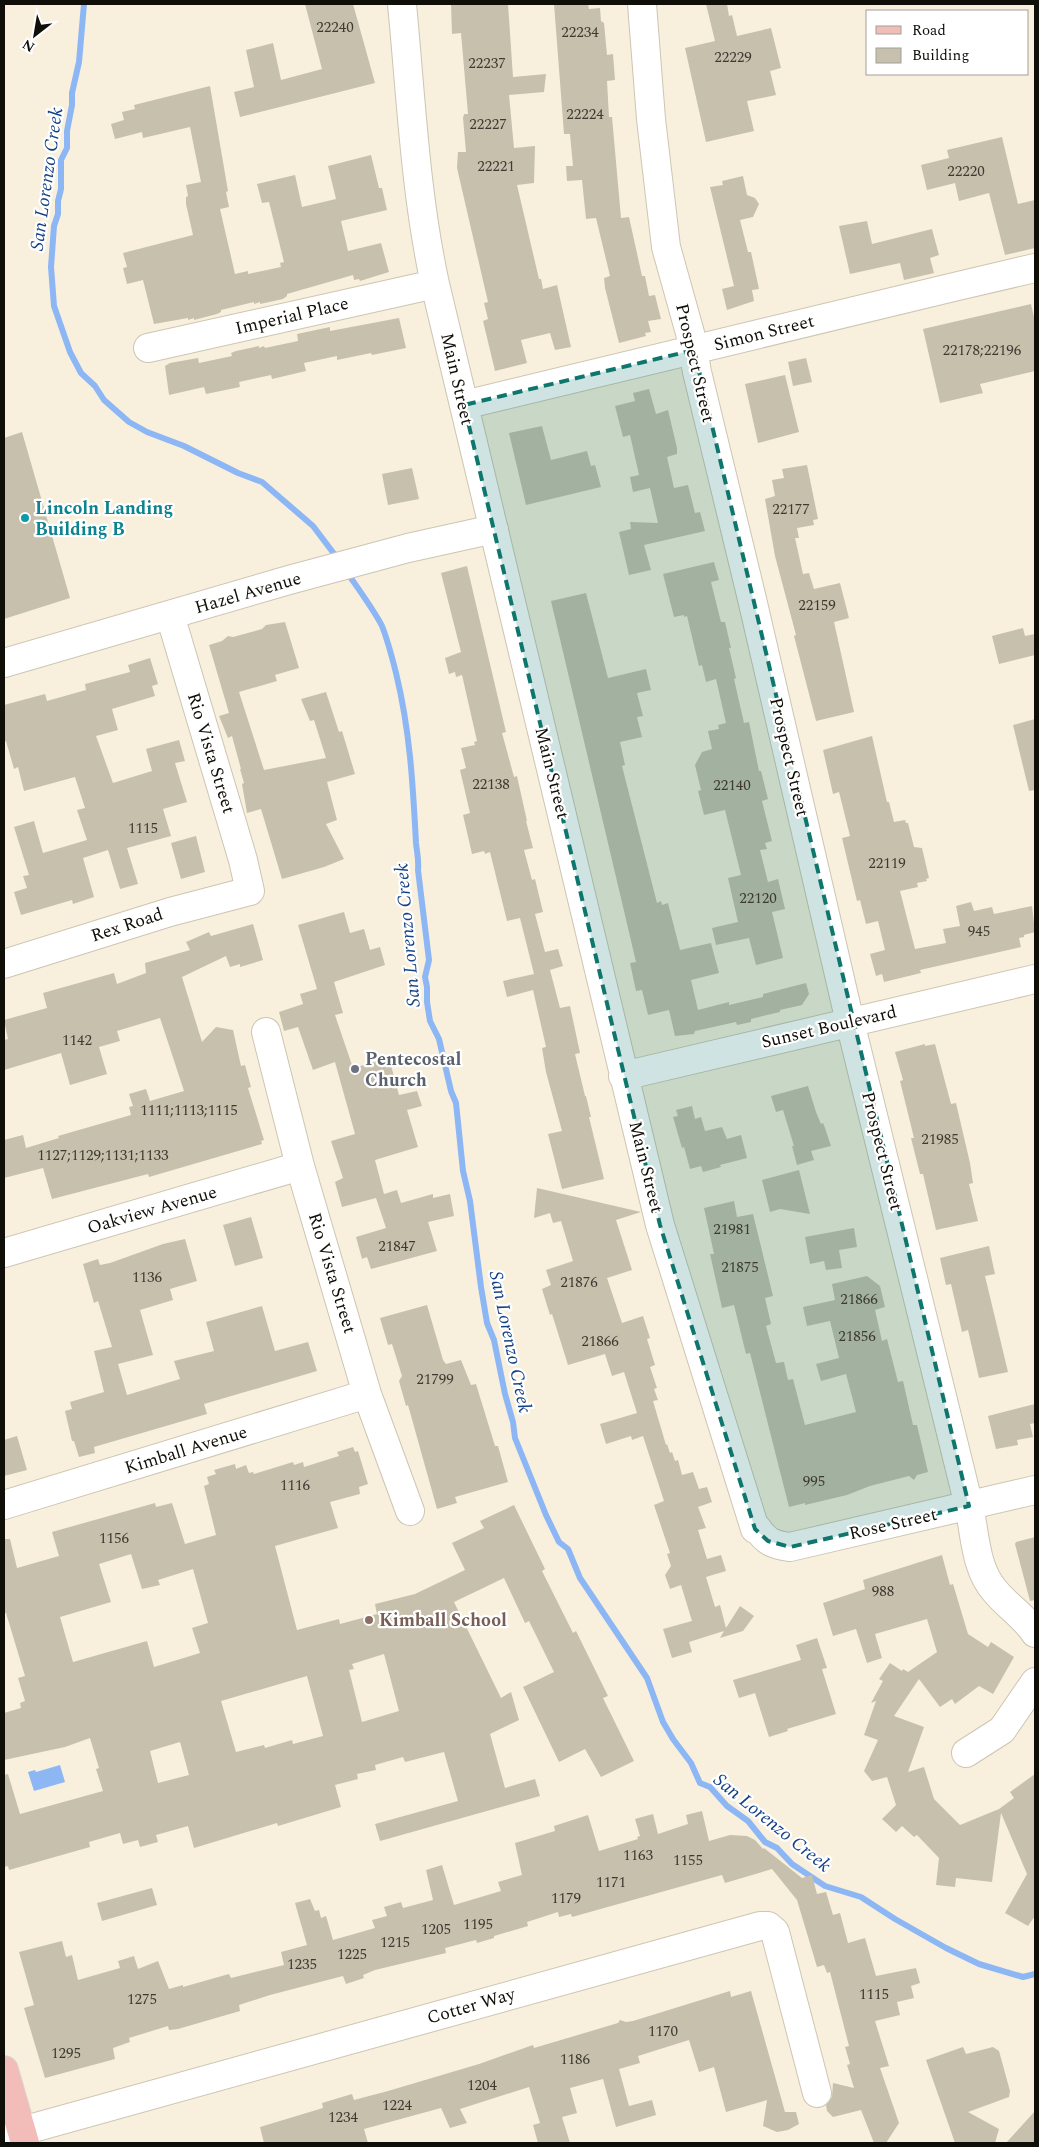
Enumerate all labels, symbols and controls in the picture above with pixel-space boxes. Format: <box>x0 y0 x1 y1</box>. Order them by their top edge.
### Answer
north arrow <box>10 10 60 60</box>
legend <box>866 10 1029 75</box>
house number: 22240 <box>316 16 354 39</box>
text: Road <box>912 19 946 42</box>
house number: 22234 <box>561 21 599 44</box>
text: N <box>18 34 39 58</box>
text: Building <box>912 44 969 67</box>
house number: 22229 <box>714 46 752 69</box>
house number: 22237 <box>468 52 506 75</box>
house number: 22224 <box>566 103 604 126</box>
water label: San Lorenzo Creek <box>23 105 71 253</box>
house number: 22227 <box>469 113 507 136</box>
house number: 22221 <box>477 155 515 178</box>
house number: 22220 <box>947 160 985 183</box>
street label: Imperial Place <box>233 290 351 342</box>
street label: Prospect Street <box>668 301 722 425</box>
street label: Simon Street <box>711 307 817 359</box>
street label: Main Street <box>433 330 481 428</box>
house number: 22178;22196 <box>943 339 1022 362</box>
place label: Lincoln Landing Building B <box>35 495 173 543</box>
house number: 22177 <box>772 498 810 521</box>
marker: Lincoln Landing Building B <box>19 512 31 524</box>
street label: Hazel Avenue <box>192 565 304 621</box>
house number: 22159 <box>798 594 836 617</box>
street label: Rio Vista Street <box>180 689 242 817</box>
street label: Prospect Street <box>762 695 816 819</box>
street label: Main Street <box>528 724 576 822</box>
house number: 22138 <box>472 773 510 796</box>
house number: 22140 <box>713 774 751 797</box>
house number: 1115 <box>128 817 158 840</box>
house number: 22119 <box>868 852 906 875</box>
water label: San Lorenzo Creek <box>387 862 429 1008</box>
house number: 22120 <box>739 887 777 910</box>
street label: Rex Road <box>87 901 167 949</box>
house number: 945 <box>968 920 990 943</box>
street label: Sunset Boulevard <box>759 998 899 1056</box>
house number: 1142 <box>62 1029 92 1052</box>
place label: Pentecostal Church <box>365 1046 462 1094</box>
marker: Pentecostal Church <box>349 1063 361 1075</box>
street label: Prospect Street <box>854 1089 910 1213</box>
house number: 1111;1113;1115 <box>140 1099 238 1122</box>
street label: Main Street <box>622 1118 670 1216</box>
house number: 21985 <box>921 1128 959 1151</box>
house number: 1127;1129;1131;1133 <box>37 1144 169 1167</box>
street label: Oakview Avenue <box>84 1179 220 1241</box>
street label: Rio Vista Street <box>301 1209 363 1337</box>
house number: 21981 <box>713 1218 751 1241</box>
house number: 21847 <box>378 1235 416 1258</box>
house number: 21875 <box>721 1256 759 1279</box>
house number: 1136 <box>132 1266 162 1289</box>
water label: San Lorenzo Creek <box>481 1268 539 1416</box>
house number: 21876 <box>560 1271 598 1294</box>
house number: 21866 <box>840 1288 878 1311</box>
house number: 21856 <box>838 1325 876 1348</box>
house number: 21866 <box>581 1330 619 1353</box>
house number: 21799 <box>416 1368 454 1391</box>
street label: Kimball Avenue <box>121 1419 251 1481</box>
house number: 995 <box>803 1470 825 1493</box>
house number: 1116 <box>280 1474 310 1497</box>
street label: Rose Street <box>846 1501 940 1547</box>
house number: 1156 <box>99 1527 129 1550</box>
house number: 988 <box>872 1580 894 1603</box>
place label: Kimball School <box>379 1607 507 1634</box>
marker: Kimball School <box>363 1614 375 1626</box>
water label: San Lorenzo Creek <box>707 1766 837 1880</box>
house number: 1163 <box>623 1844 653 1867</box>
house number: 1155 <box>673 1849 703 1872</box>
house number: 1171 <box>596 1871 626 1894</box>
house number: 1179 <box>551 1887 581 1910</box>
house number: 1195 <box>463 1913 493 1936</box>
house number: 1205 <box>421 1918 451 1941</box>
house number: 1215 <box>380 1931 410 1954</box>
house number: 1225 <box>337 1943 367 1966</box>
house number: 1235 <box>287 1953 317 1976</box>
street label: Cotter Way <box>424 1980 520 2031</box>
house number: 1115 <box>859 1983 889 2006</box>
house number: 1275 <box>127 1988 157 2011</box>
house number: 1170 <box>648 2020 678 2043</box>
house number: 1295 <box>51 2042 81 2065</box>
house number: 1186 <box>560 2048 590 2071</box>
house number: 1204 <box>467 2074 497 2097</box>
house number: 1224 <box>382 2094 412 2117</box>
house number: 1234 <box>328 2106 358 2129</box>

